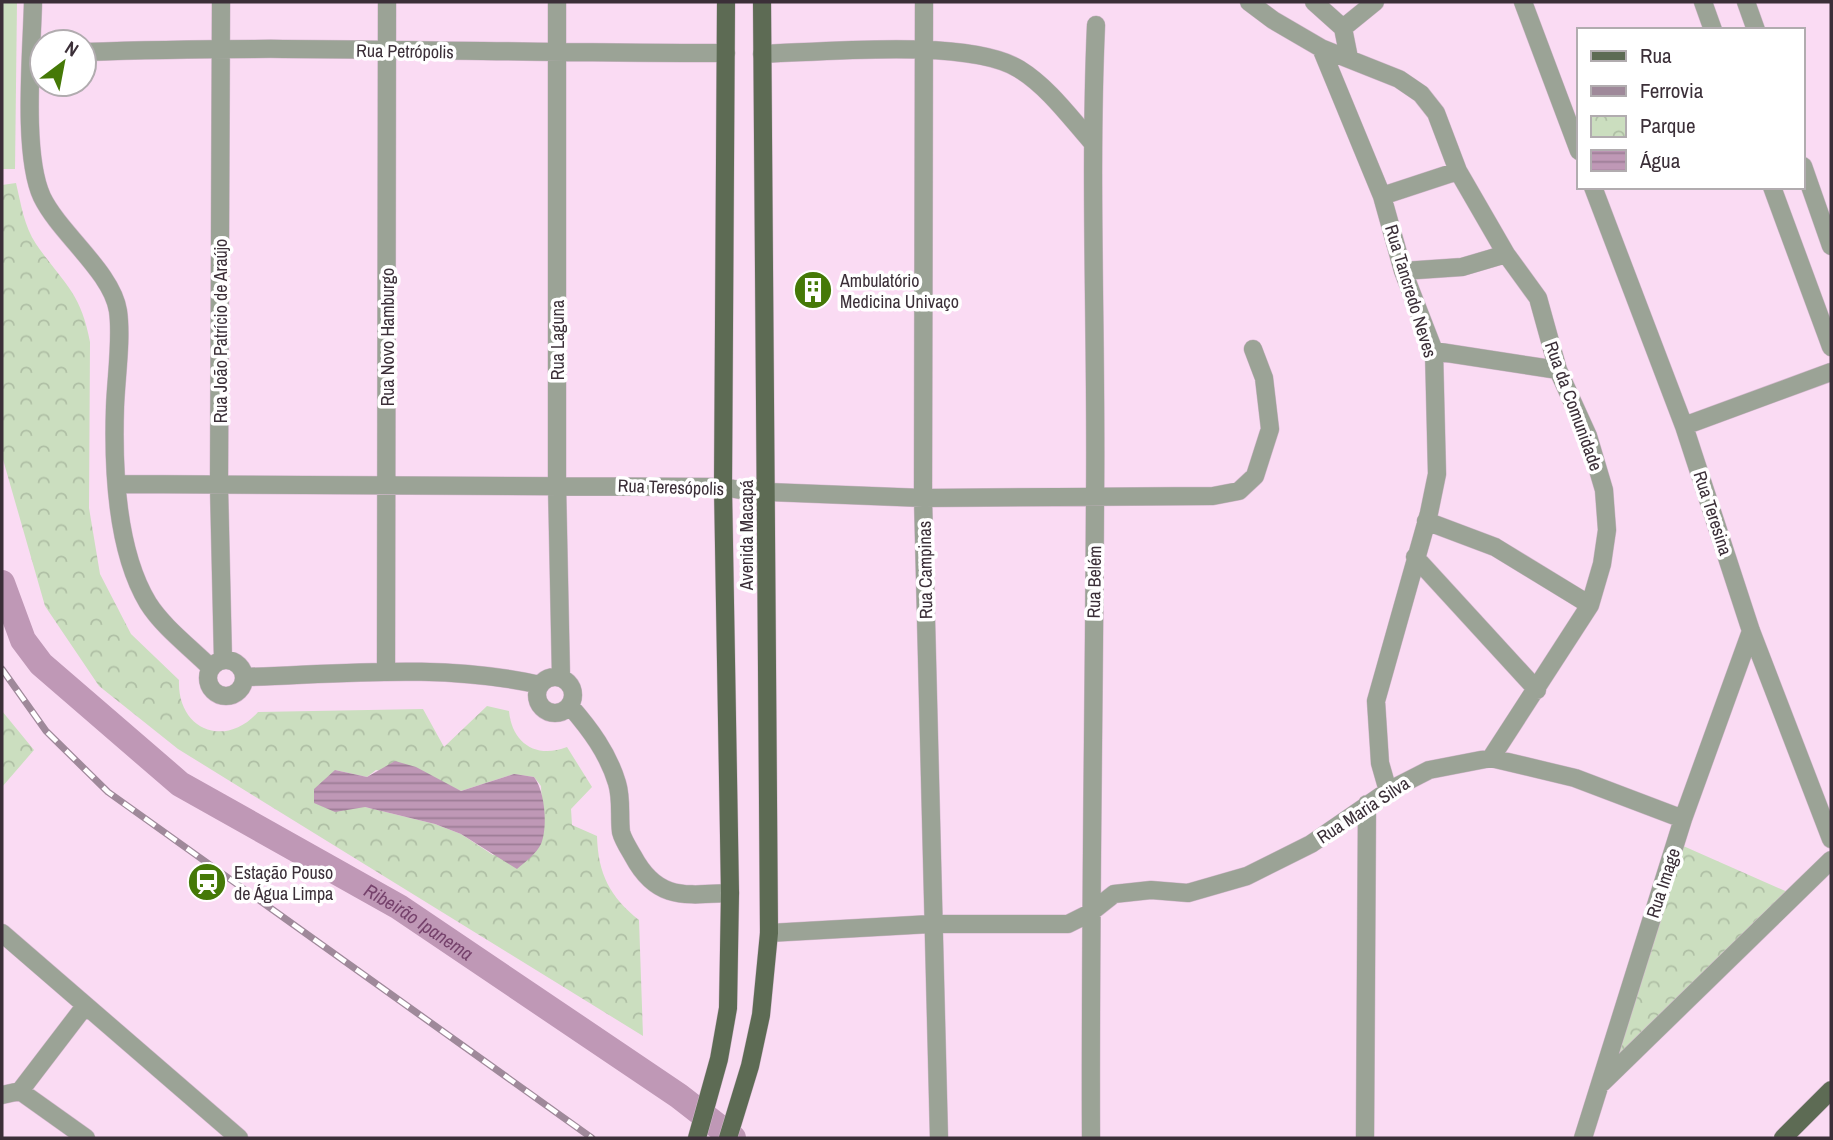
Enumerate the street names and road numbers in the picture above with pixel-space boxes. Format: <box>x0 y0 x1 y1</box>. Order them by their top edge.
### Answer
street label: Rua Petrópolis <box>356 38 454 64</box>
street label: Rua Tancredo Neves <box>1379 221 1443 361</box>
street label: Rua João Patrício de Araújo <box>208 239 233 423</box>
street label: Rua Novo Hamburgo <box>375 268 400 406</box>
street label: Rua Laguna <box>545 300 570 380</box>
street label: Rua da Comunidade <box>1539 338 1609 474</box>
street label: Rua Teresina <box>1688 468 1738 558</box>
street label: Rua Teresópolis <box>617 473 725 501</box>
street label: Avenida Macapá <box>734 480 759 591</box>
street label: Rua Campinas <box>912 521 938 619</box>
street label: Rua Belém <box>1081 545 1107 619</box>
street label: Rua Maria Silva <box>1312 771 1414 849</box>
street label: Rua Image <box>1640 845 1686 921</box>

